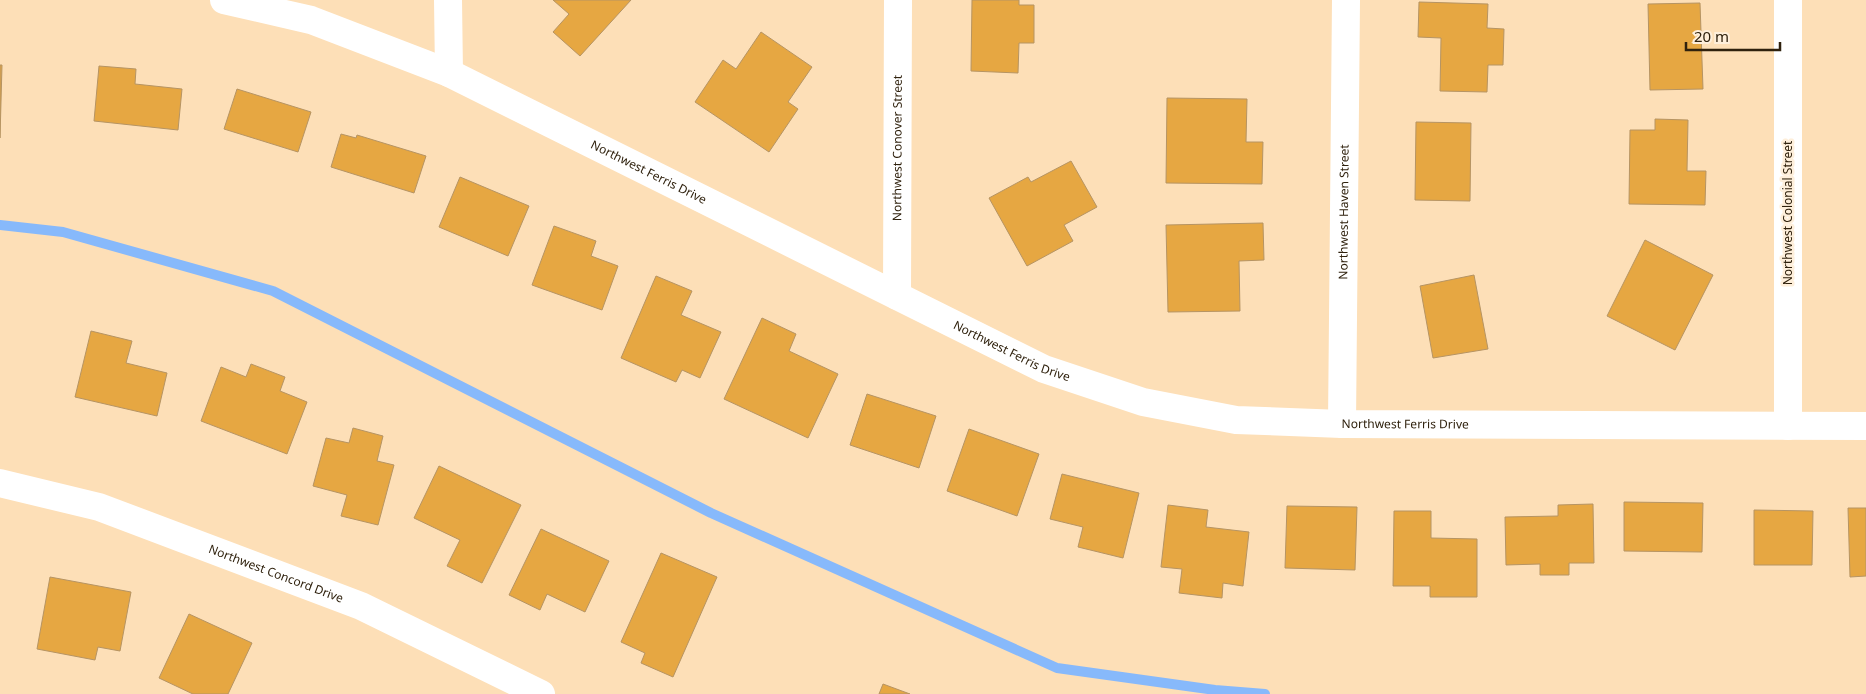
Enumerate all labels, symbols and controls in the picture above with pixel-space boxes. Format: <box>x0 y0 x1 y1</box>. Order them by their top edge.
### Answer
scale bar <box>1686 20 1780 52</box>
text: 20 m <box>1694 26 1729 46</box>
street label: Northwest Conover Street <box>888 74 906 221</box>
street label: Northwest Ferris Drive <box>588 136 710 208</box>
street label: Northwest Colonial Street <box>1779 140 1796 285</box>
street label: Northwest Haven Street <box>1334 144 1353 280</box>
street label: Northwest Ferris Drive <box>951 316 1073 385</box>
street label: Northwest Ferris Drive <box>1342 415 1469 432</box>
street label: Northwest Concord Drive <box>206 540 346 607</box>

